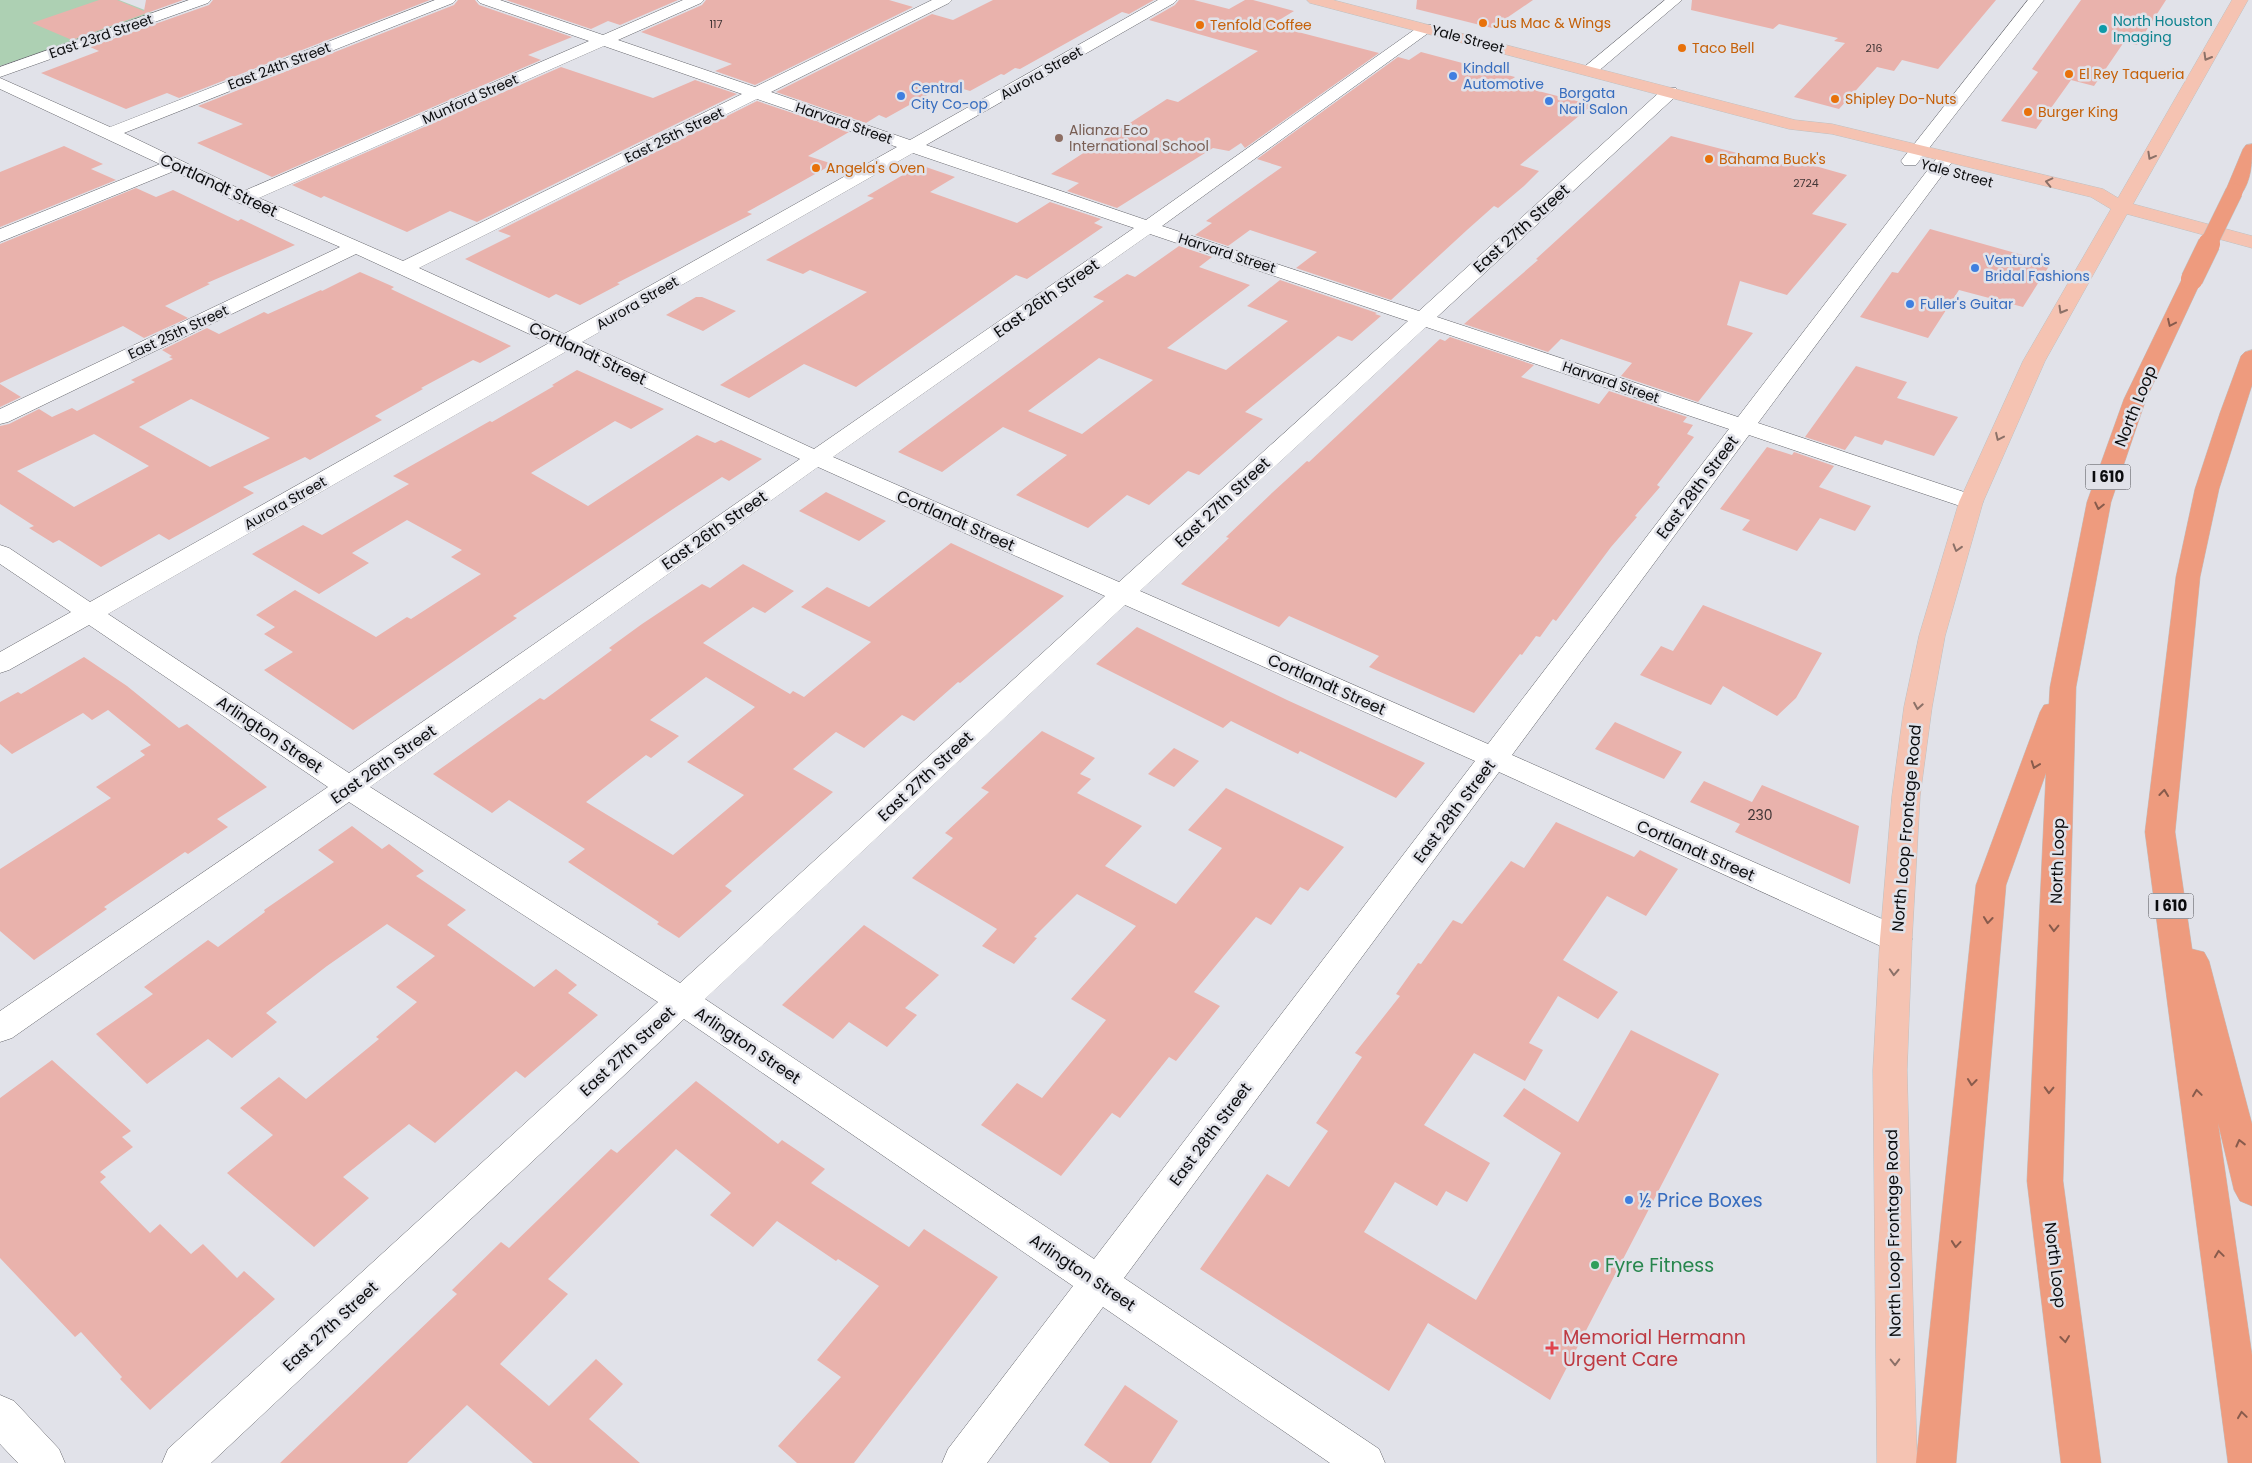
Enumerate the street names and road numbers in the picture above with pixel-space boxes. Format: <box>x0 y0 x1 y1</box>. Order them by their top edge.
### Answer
street label: East 23rd Street <box>46 9 156 63</box>
street label: Yale Street <box>1429 20 1507 58</box>
street label: East 24th Street <box>225 37 333 95</box>
street label: Aurora Street <box>996 41 1086 105</box>
street label: Munford Street <box>419 69 521 129</box>
street label: Harvard Street <box>793 97 895 149</box>
street label: East 25th Street <box>621 102 727 168</box>
street label: Cortlandt Street <box>156 148 281 223</box>
street label: Yale Street <box>1918 154 1996 192</box>
street label: East 27th Street <box>1468 179 1575 278</box>
street label: Harvard Street <box>1176 228 1278 278</box>
street label: East 26th Street <box>989 253 1104 343</box>
street label: Aurora Street <box>592 271 682 335</box>
street label: East 25th Street <box>125 300 231 364</box>
street label: Cortlandt Street <box>525 316 650 391</box>
street label: Harvard Street <box>1560 356 1662 408</box>
street label: North Loop <box>2109 362 2162 450</box>
street label: East 28th Street <box>1651 431 1744 544</box>
street label: East 27th Street <box>1170 452 1275 553</box>
road number: I 610 <box>2086 464 2130 490</box>
street label: Aurora Street <box>240 471 330 535</box>
street label: Cortlandt Street <box>893 484 1019 557</box>
street label: East 26th Street <box>657 485 772 575</box>
street label: Cortlandt Street <box>1264 648 1390 721</box>
street label: Arlington Street <box>212 690 327 778</box>
street label: East 26th Street <box>326 719 441 809</box>
street label: North Loop Frontage Road <box>1886 723 1927 933</box>
street label: East 27th Street <box>873 726 978 827</box>
street label: East 28th Street <box>1408 755 1501 868</box>
street label: Cortlandt Street <box>1633 814 1759 887</box>
street label: North Loop <box>2045 817 2070 904</box>
road number: I 610 <box>2148 894 2194 918</box>
street label: East 27th Street <box>575 1001 680 1102</box>
street label: Arlington Street <box>690 1001 805 1089</box>
street label: East 28th Street <box>1164 1078 1257 1191</box>
street label: North Loop Frontage Road <box>1880 1129 1907 1337</box>
street label: North Loop <box>2039 1221 2072 1309</box>
street label: Arlington Street <box>1025 1228 1140 1316</box>
street label: East 27th Street <box>278 1276 383 1377</box>

